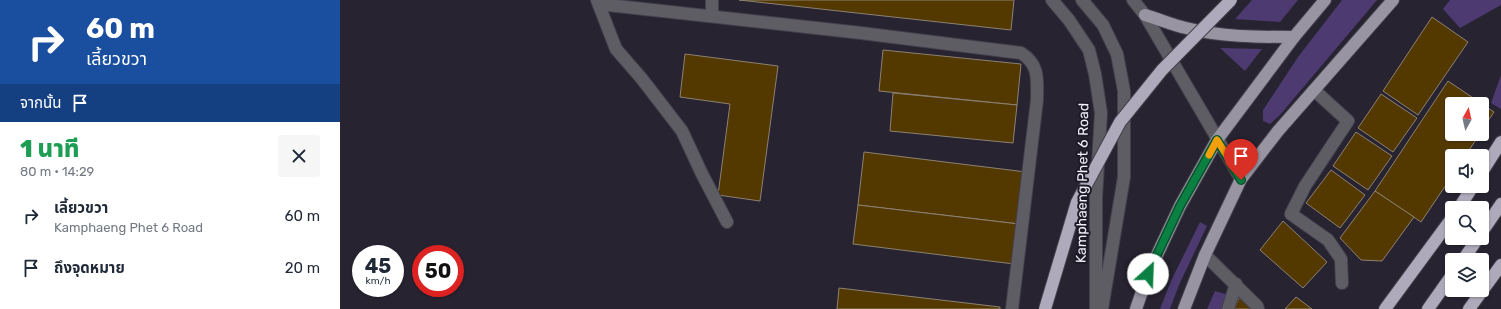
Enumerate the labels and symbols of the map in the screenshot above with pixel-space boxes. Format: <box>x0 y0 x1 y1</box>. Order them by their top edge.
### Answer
north arrow <box>1445 97 1489 141</box>
street label: Kamphaeng Phet 6 Road <box>1073 103 1092 263</box>
pin <box>1224 139 1258 180</box>
speed limit sign: 50 <box>412 245 464 297</box>
position arrow <box>1127 253 1169 295</box>

